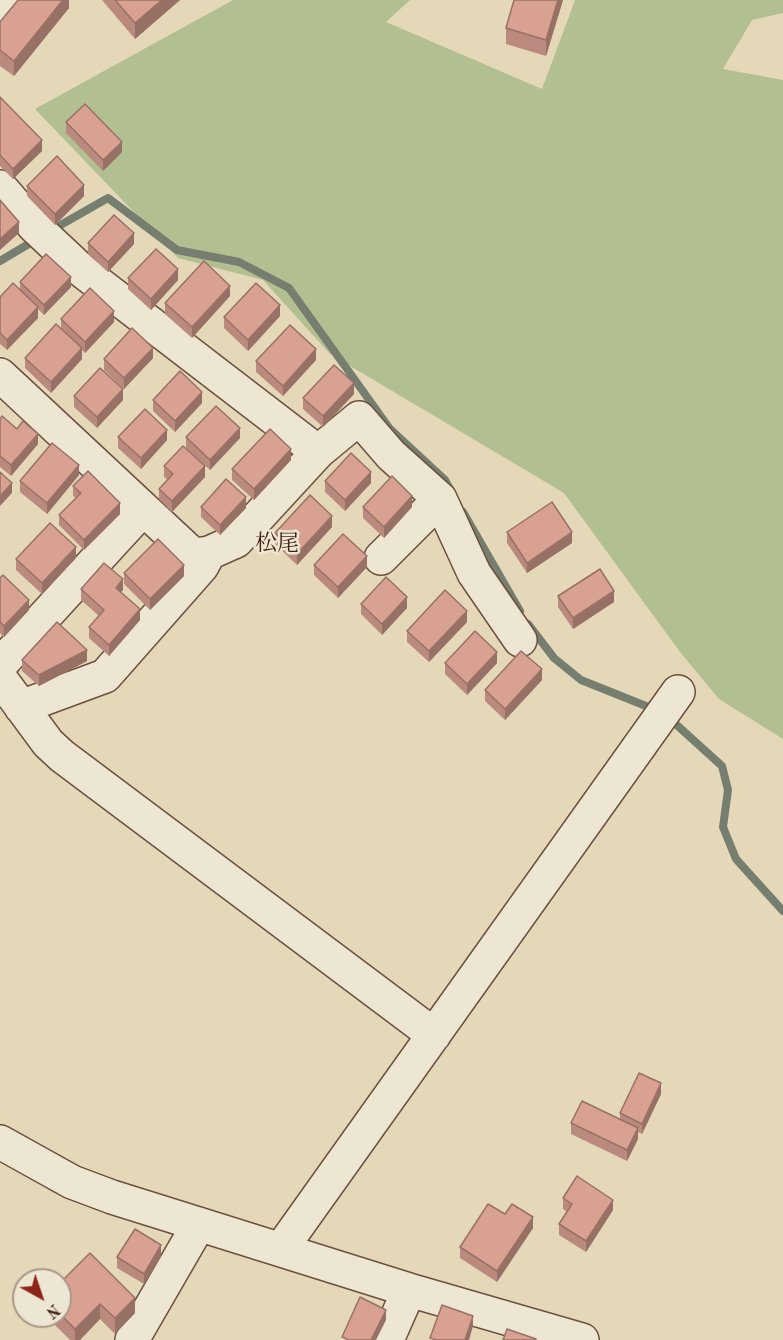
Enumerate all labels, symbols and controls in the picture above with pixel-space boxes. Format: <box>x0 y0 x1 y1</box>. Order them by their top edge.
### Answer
district label: 松尾 <box>255 531 299 557</box>
north arrow <box>12 1268 72 1328</box>
text: N <box>42 1300 62 1320</box>

